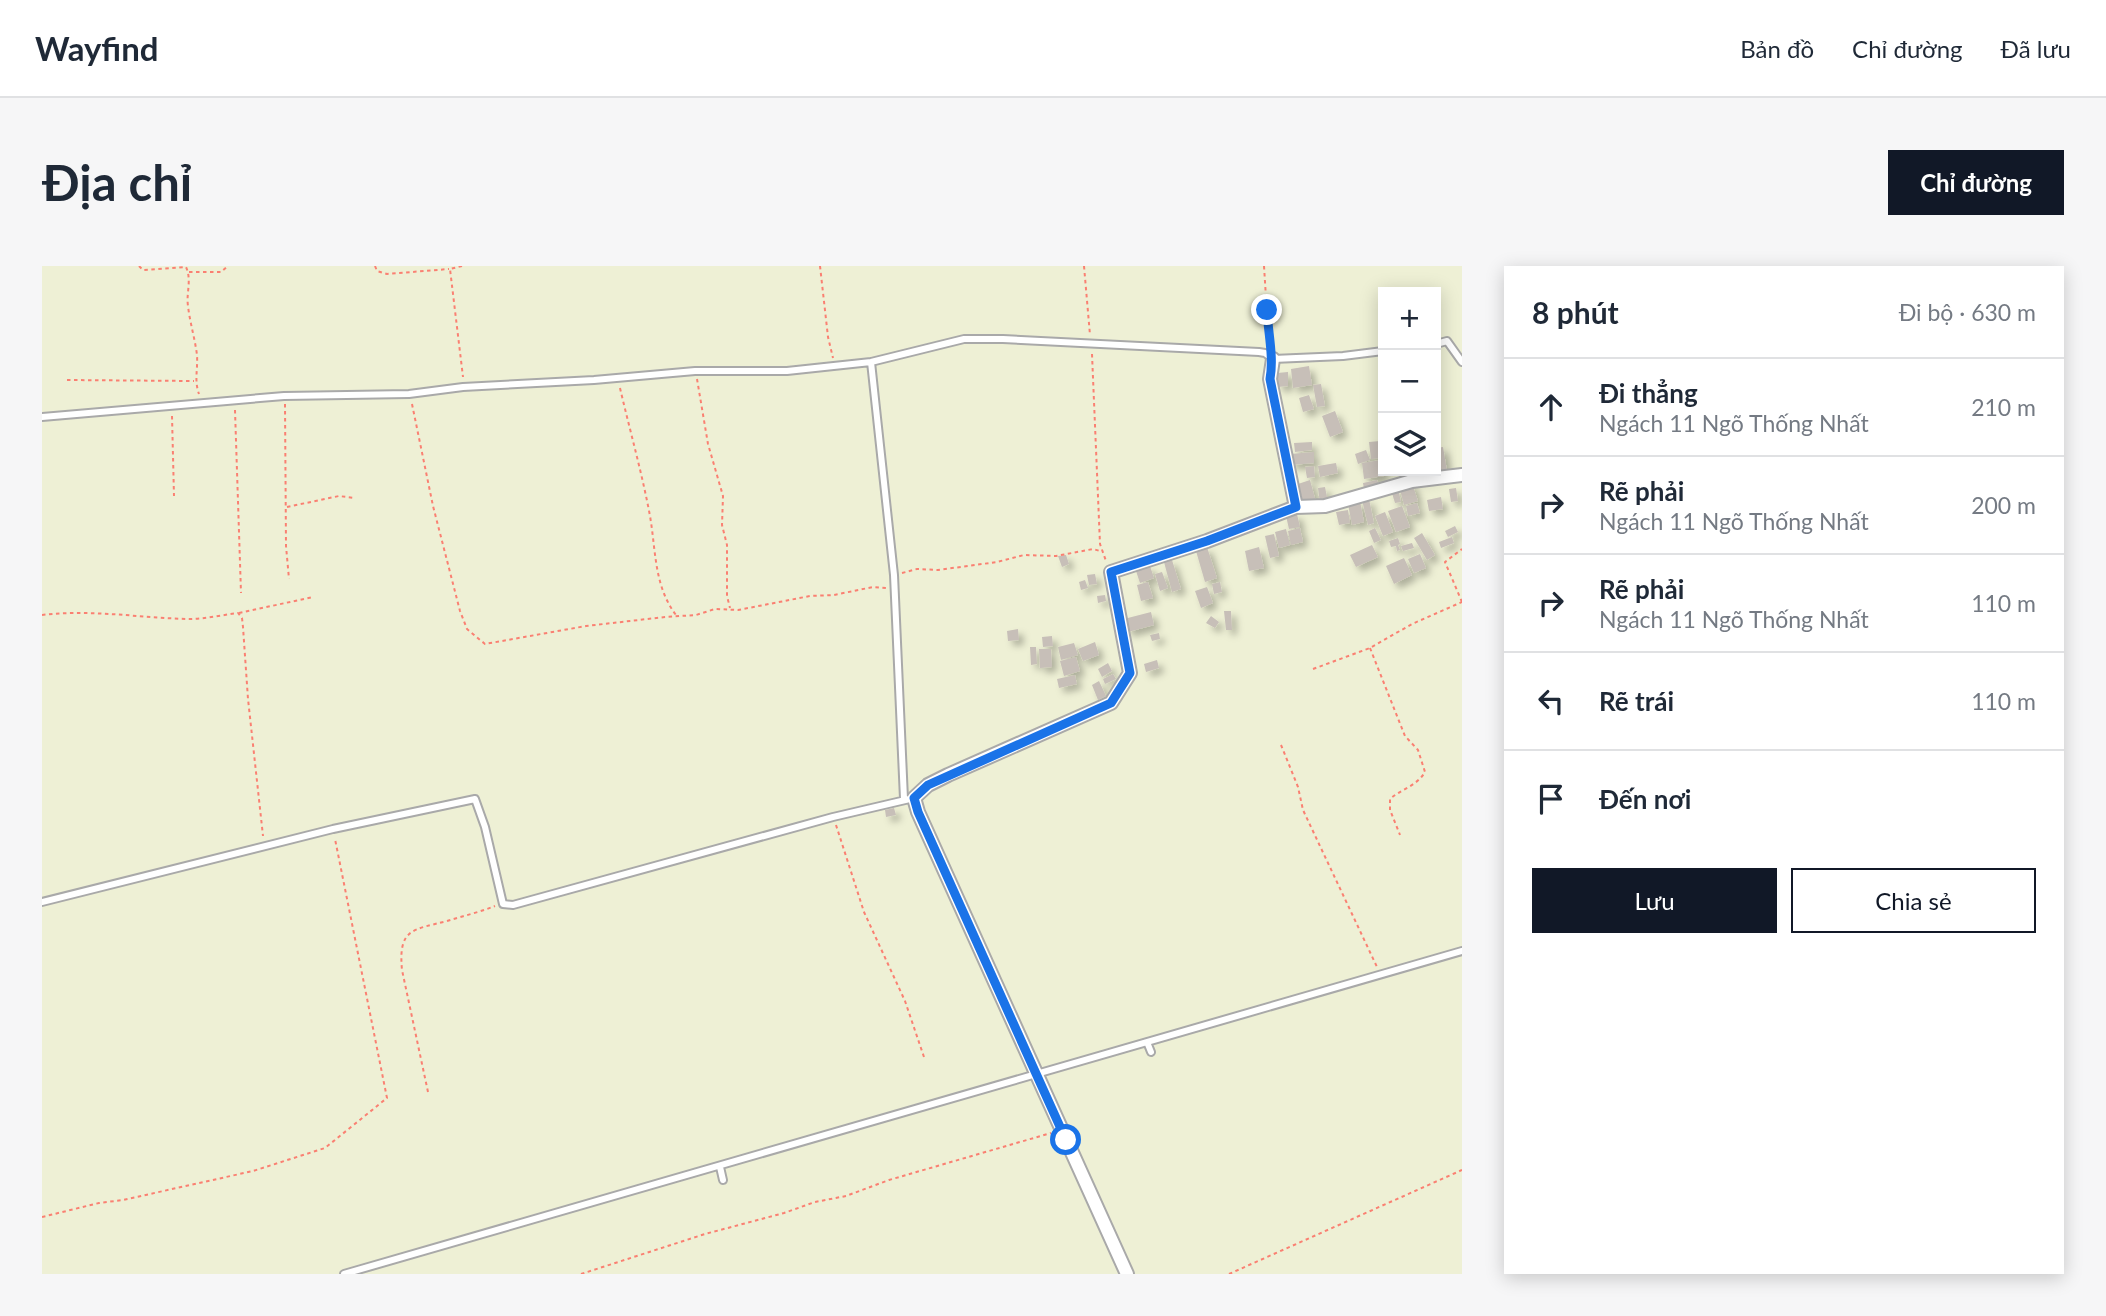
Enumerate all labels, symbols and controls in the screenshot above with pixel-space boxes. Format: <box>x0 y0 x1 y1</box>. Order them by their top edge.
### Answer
text: Wayfind <box>35 28 159 68</box>
text: Bản đồ <box>1740 34 1814 63</box>
text: Chỉ đường <box>1852 34 1963 63</box>
text: Đã lưu <box>2001 34 2071 63</box>
button: Chỉ đường <box>1888 150 2064 215</box>
text: Địa chỉ <box>42 153 192 211</box>
map controls <box>1378 287 1441 476</box>
button: + <box>1378 287 1441 350</box>
route end <box>1251 294 1282 325</box>
text: 8 phút <box>1532 294 1619 330</box>
text: Đi bộ · 630 m <box>1899 298 2036 326</box>
button: − <box>1378 350 1441 413</box>
text: Đi thẳng <box>1599 377 1698 409</box>
icon: ahead <box>1532 388 1570 426</box>
text: 210 m <box>1971 393 2036 421</box>
text: Ngách 11 Ngõ Thống Nhất <box>1599 409 1869 437</box>
button: layers <box>1378 413 1441 476</box>
text: Rẽ phải <box>1599 475 1684 507</box>
icon: right <box>1532 486 1570 524</box>
text: 200 m <box>1971 491 2036 519</box>
text: Ngách 11 Ngõ Thống Nhất <box>1599 507 1869 535</box>
text: Rẽ phải <box>1599 573 1684 605</box>
icon: right <box>1532 584 1570 622</box>
text: 110 m <box>1971 589 2036 617</box>
text: Ngách 11 Ngõ Thống Nhất <box>1599 605 1869 633</box>
icon: left <box>1532 682 1570 720</box>
text: Rẽ trái <box>1599 685 1674 717</box>
text: 110 m <box>1971 687 2036 715</box>
icon: arrive <box>1532 780 1570 818</box>
text: Đến nơi <box>1599 783 1691 815</box>
button: Lưu <box>1532 868 1777 933</box>
button: Chia sẻ <box>1791 868 2036 933</box>
route start <box>1050 1124 1081 1155</box>

